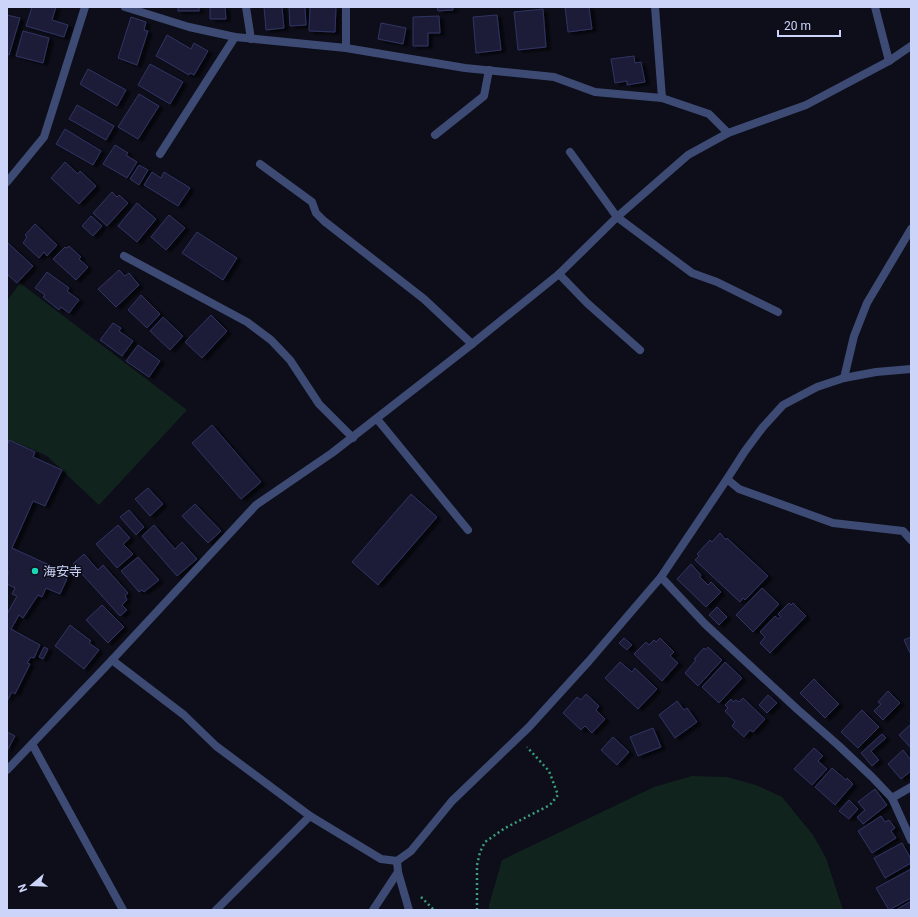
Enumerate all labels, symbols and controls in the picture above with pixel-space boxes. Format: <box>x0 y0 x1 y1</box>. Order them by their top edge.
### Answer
scale bar <box>778 12 840 38</box>
text: 20 m <box>784 19 811 33</box>
place label: 海安寺 <box>43 564 82 579</box>
marker: 海安寺 <box>30 566 40 576</box>
north arrow <box>12 865 52 905</box>
text: N <box>16 882 30 894</box>

